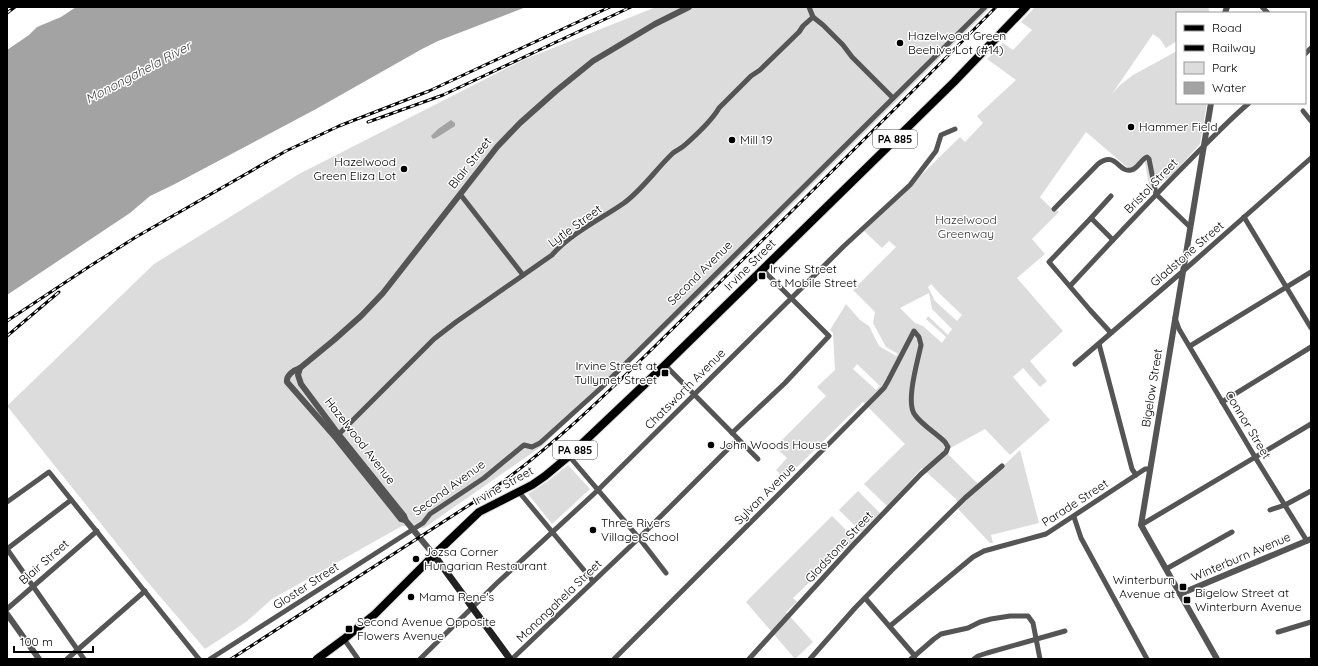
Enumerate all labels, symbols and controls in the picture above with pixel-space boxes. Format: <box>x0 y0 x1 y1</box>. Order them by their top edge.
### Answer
legend <box>1176 12 1306 104</box>
text: Road <box>1212 20 1242 35</box>
place label: Hazelwood Green Beehive Lot (#14) <box>908 28 1006 57</box>
water label: Monongahela River <box>82 36 195 107</box>
marker: Hazelwood Green Beehive Lot (#14) <box>895 38 905 48</box>
text: Railway <box>1212 40 1256 55</box>
text: Park <box>1212 60 1237 75</box>
text: Water <box>1212 80 1247 95</box>
place label: Hammer Field <box>1139 119 1218 134</box>
marker: Hammer Field <box>1126 122 1136 132</box>
road number: PA 885 <box>873 130 917 148</box>
place label: Mill 19 <box>740 132 773 147</box>
street label: Blair Street <box>445 134 494 191</box>
marker: Mill 19 <box>727 135 737 145</box>
place label: Hazelwood Green Eliza Lot <box>313 154 396 183</box>
street label: Bristol Street <box>1121 155 1181 216</box>
marker: Hazelwood Green Eliza Lot <box>399 164 409 174</box>
street label: Lytle Street <box>545 201 604 250</box>
park label: Hazelwood Greenway <box>935 212 997 241</box>
street label: Gladstone Street <box>1147 218 1226 290</box>
street label: Irvine Street <box>721 236 779 294</box>
street label: Second Avenue <box>664 237 735 308</box>
place label: Irvine Street at Mobile Street <box>770 261 857 290</box>
marker: Irvine Street at Mobile Street <box>757 271 767 281</box>
street label: Chatsworth Avenue <box>641 345 728 432</box>
street label: Bigelow Street <box>1138 348 1165 428</box>
place label: Irvine Street at Tullymet Street <box>574 358 657 387</box>
marker: Irvine Street at Tullymet Street <box>660 368 670 378</box>
street label: Connor Street <box>1222 388 1275 462</box>
street label: Hazelwood Avenue <box>322 394 399 487</box>
place label: John Woods House <box>719 437 828 452</box>
marker: John Woods House <box>706 440 716 450</box>
road number: PA 885 <box>553 441 597 459</box>
street label: Second Avenue <box>410 456 488 519</box>
street label: Sylvan Avenue <box>731 460 799 528</box>
street label: Irvine Street <box>470 463 536 508</box>
street label: Parade Street <box>1039 476 1111 530</box>
street label: Gladstone Street <box>802 508 876 586</box>
place label: Three Rivers Village School <box>601 515 679 544</box>
marker: Three Rivers Village School <box>588 525 598 535</box>
street label: Winterburn Avenue <box>1189 529 1293 584</box>
street label: Blair Street <box>16 536 72 587</box>
place label: Jozsa Corner Hungarian Restaurant <box>424 544 547 573</box>
marker: Jozsa Corner Hungarian Restaurant <box>411 554 421 564</box>
street label: Monongahela Street <box>513 556 604 645</box>
street label: Gloster Street <box>270 559 341 612</box>
place label: Winterburn Avenue at <box>1113 572 1175 601</box>
marker: Winterburn Avenue at <box>1178 582 1188 592</box>
place label: Bigelow Street at Winterburn Avenue <box>1195 585 1302 614</box>
place label: Mama Rene's <box>419 589 494 604</box>
marker: Mama Rene's <box>406 592 416 602</box>
marker: Bigelow Street at Winterburn Avenue <box>1182 595 1192 605</box>
place label: Second Avenue Opposite Flowers Avenue <box>357 614 496 643</box>
marker: Second Avenue Opposite Flowers Avenue <box>344 624 354 634</box>
scale bar <box>14 628 93 654</box>
text: 100 m <box>20 634 53 649</box>

